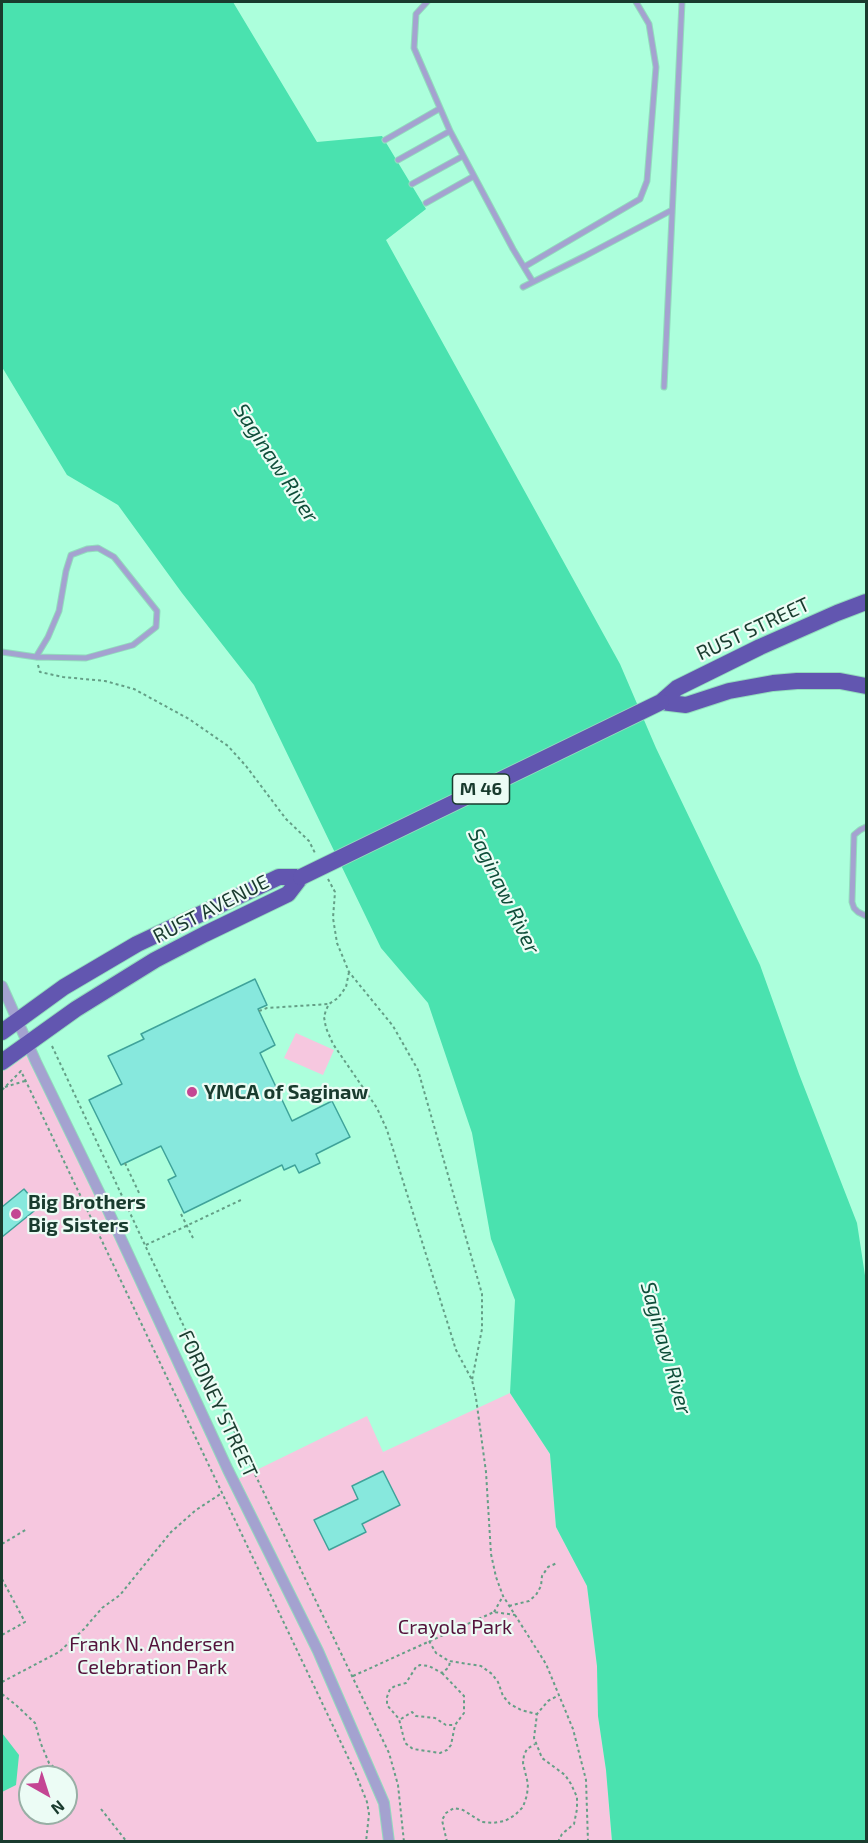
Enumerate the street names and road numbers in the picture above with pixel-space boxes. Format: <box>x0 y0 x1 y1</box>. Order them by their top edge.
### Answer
street label: RUST STREET <box>693 592 813 666</box>
road number: M 46 <box>452 774 510 804</box>
street label: RUST AVENUE <box>149 870 273 948</box>
street label: FORDNEY STREET <box>173 1326 263 1482</box>

